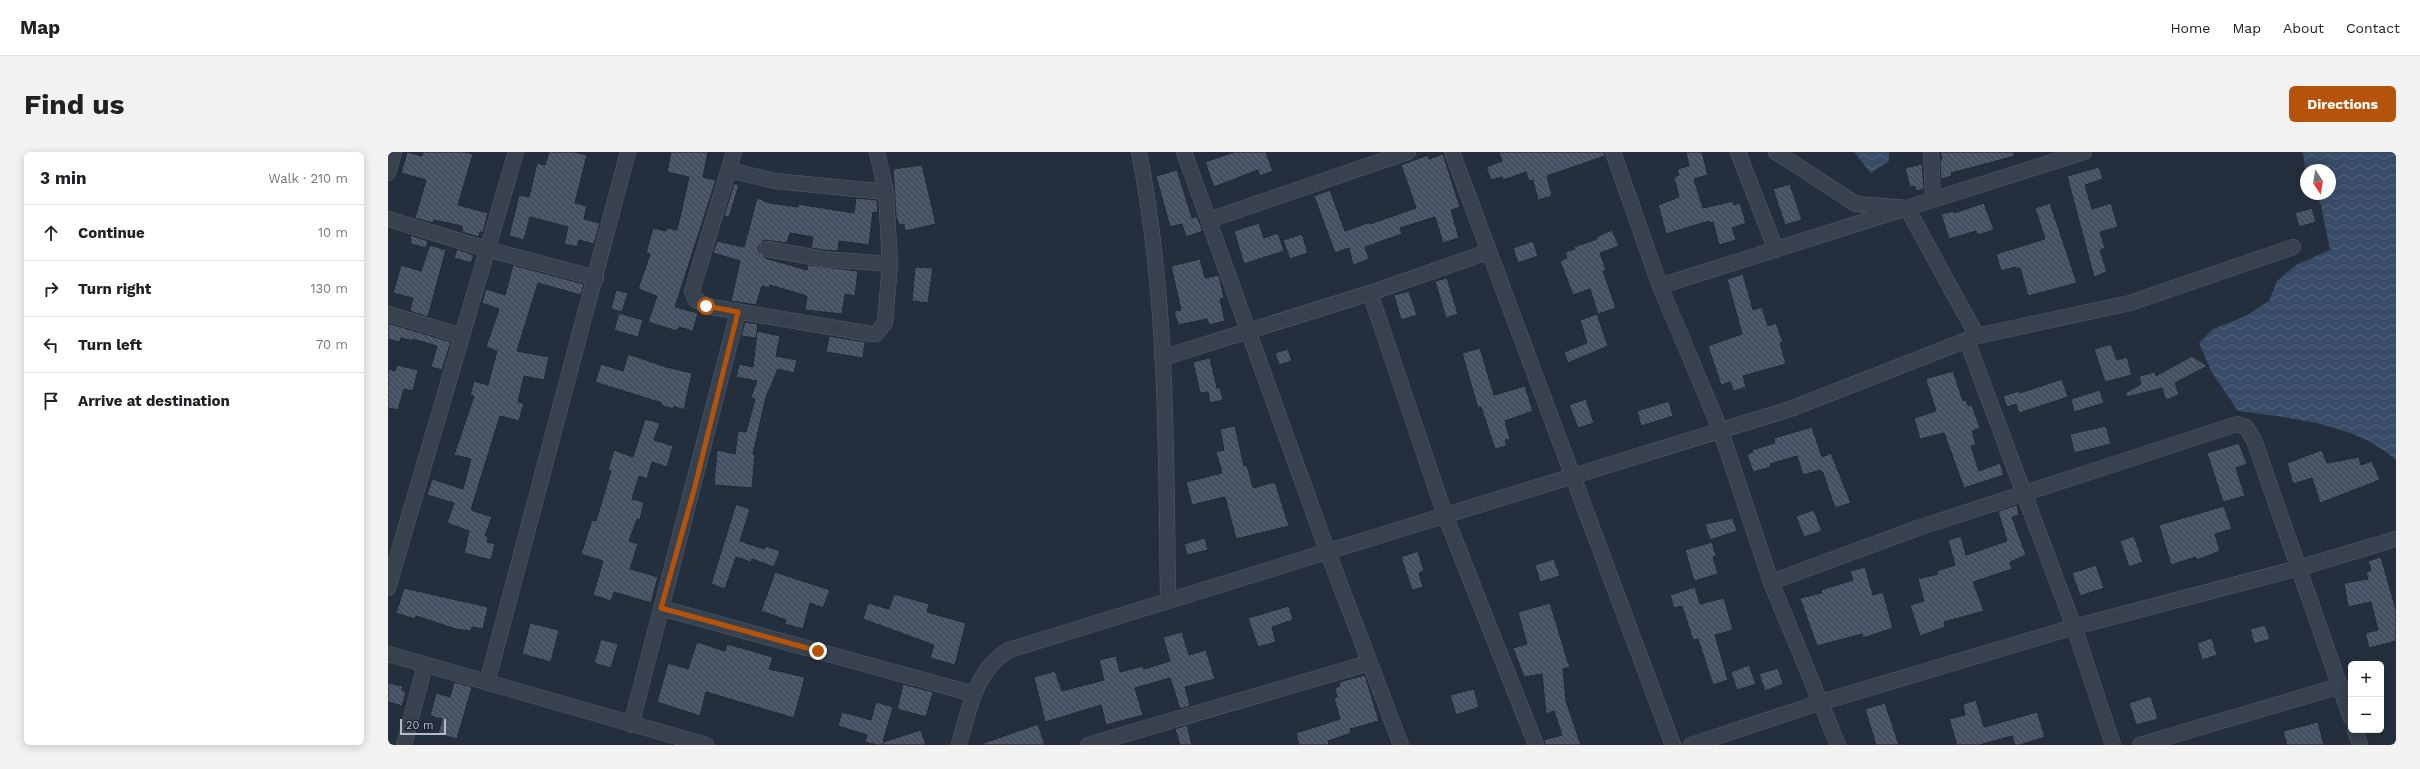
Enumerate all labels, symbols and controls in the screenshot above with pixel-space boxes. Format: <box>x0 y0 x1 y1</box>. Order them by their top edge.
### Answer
text: Map <box>20 16 60 39</box>
text: Home <box>2170 20 2210 36</box>
text: Map <box>2232 20 2261 36</box>
text: About <box>2283 20 2324 36</box>
text: Contact <box>2346 20 2400 36</box>
button: Directions <box>2289 86 2396 122</box>
text: Find us <box>24 88 124 121</box>
north arrow <box>2300 164 2336 200</box>
text: 3 min <box>40 168 86 188</box>
text: Walk · 210 m <box>268 171 348 186</box>
icon: ahead <box>40 222 62 244</box>
text: Continue <box>78 224 145 242</box>
text: 10 m <box>318 225 348 240</box>
icon: right <box>40 278 62 300</box>
text: Turn right <box>78 280 151 298</box>
text: 130 m <box>310 281 348 296</box>
route start <box>697 297 715 315</box>
icon: left <box>40 334 62 356</box>
text: Turn left <box>78 336 142 354</box>
text: 70 m <box>316 337 348 352</box>
icon: arrive <box>40 390 62 412</box>
text: Arrive at destination <box>78 392 230 410</box>
route end <box>809 642 827 660</box>
map controls <box>2348 661 2384 733</box>
button: + <box>2348 661 2384 697</box>
button: − <box>2348 697 2384 733</box>
scale bar <box>400 717 446 736</box>
text: 20 m <box>406 719 434 732</box>

